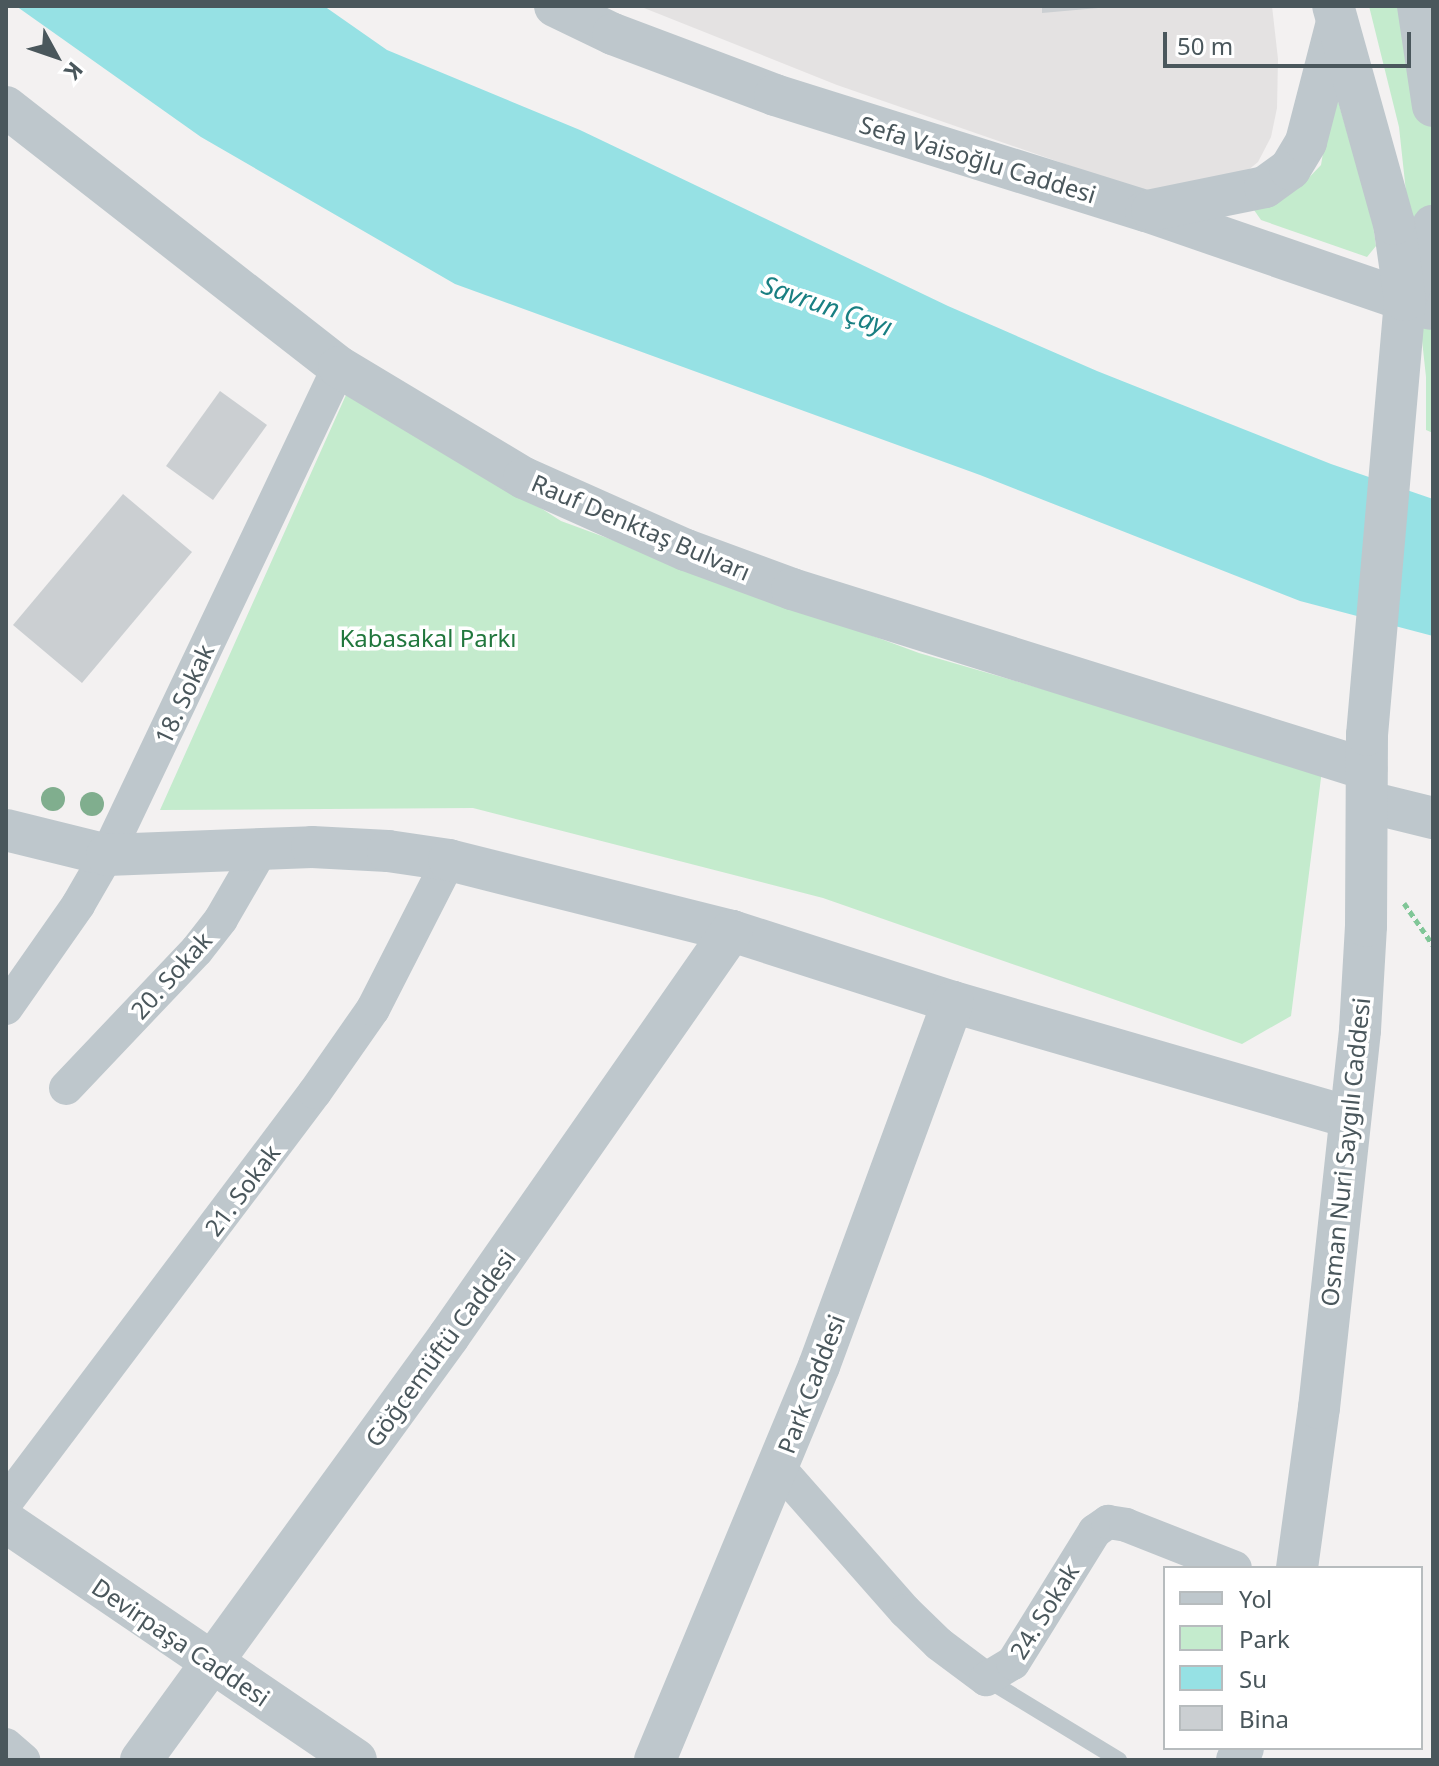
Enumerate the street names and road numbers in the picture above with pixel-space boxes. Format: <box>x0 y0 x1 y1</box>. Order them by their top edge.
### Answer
street label: Sefa Vaisoğlu Caddesi <box>856 109 1100 209</box>
street label: Rauf Denktaş Bulvarı <box>527 468 755 586</box>
street label: 18. Sokak <box>148 639 220 749</box>
street label: 20. Sokak <box>125 926 217 1024</box>
street label: Osman Nuri Saygılı Caddesi <box>1314 996 1376 1308</box>
street label: 21. Sokak <box>198 1139 286 1241</box>
street label: Göğcemüftü Caddesi <box>359 1244 521 1452</box>
street label: Park Caddesi <box>771 1311 851 1457</box>
street label: 24. Sokak <box>1003 1558 1085 1664</box>
street label: Devirpaşa Caddesi <box>87 1572 275 1712</box>

